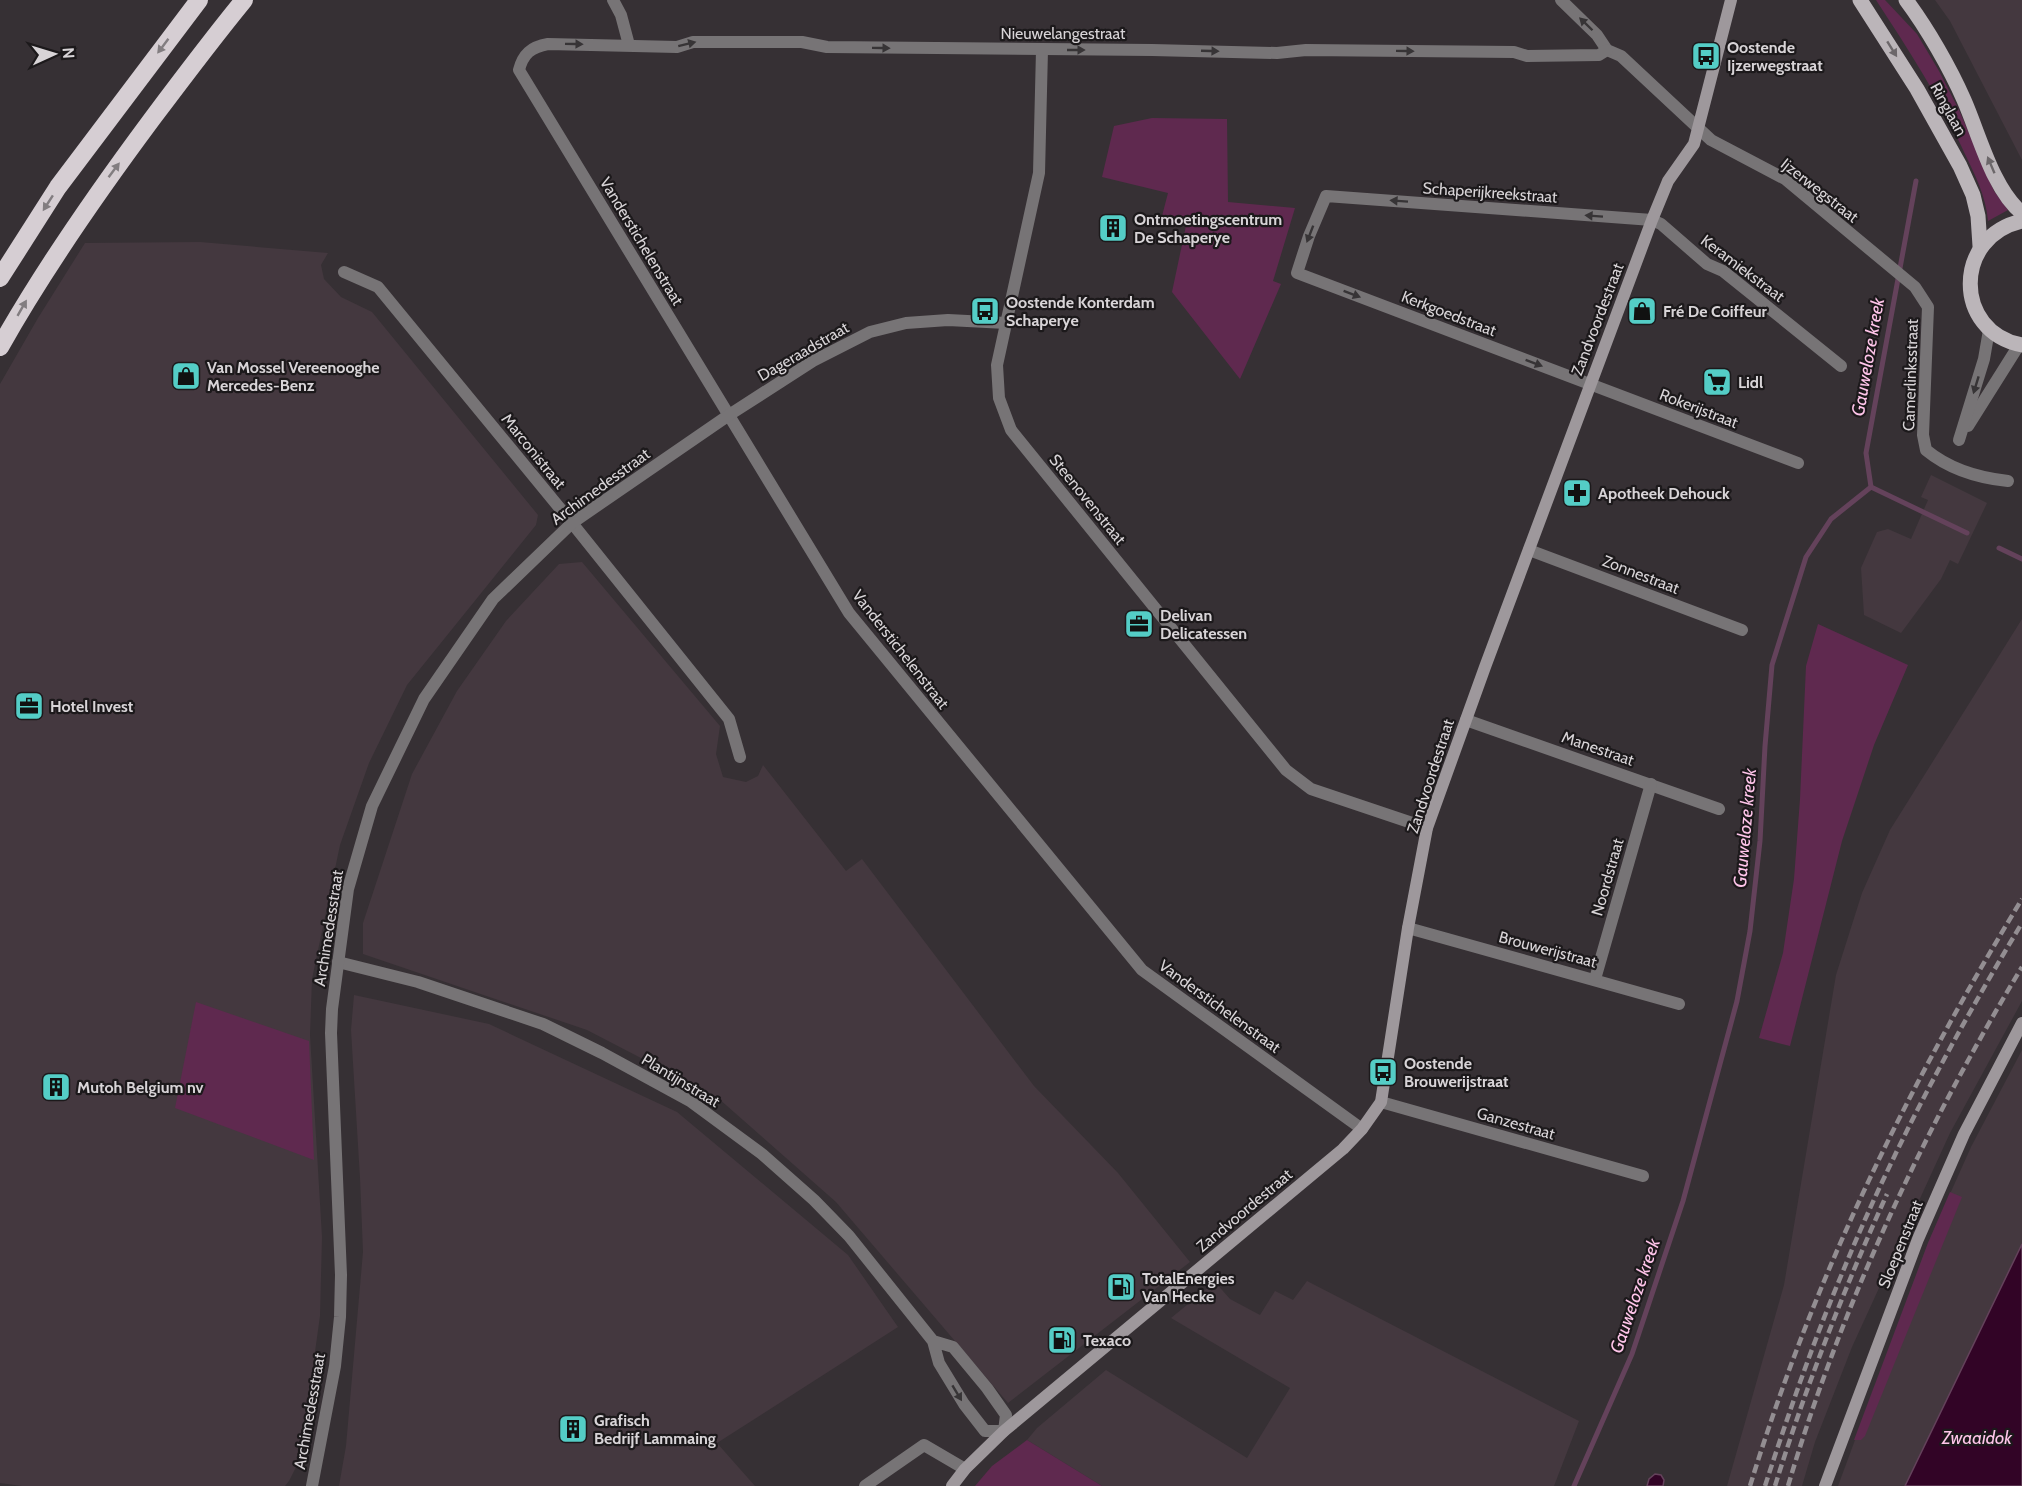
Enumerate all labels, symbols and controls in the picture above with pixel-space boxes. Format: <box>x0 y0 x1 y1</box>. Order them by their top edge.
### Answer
one-way arrow <box>1578 17 1593 31</box>
north arrow <box>24 24 84 84</box>
street label: Nieuwelangestraat <box>1001 24 1126 43</box>
one-way arrow <box>157 38 169 54</box>
place label: Oostende Ijzerwegstraat <box>1727 38 1823 75</box>
one-way arrow <box>564 39 583 49</box>
one-way arrow <box>678 39 696 49</box>
bus stop icon: Oostende Ijzerwegstraat <box>1690 40 1722 72</box>
one-way arrow <box>1887 41 1898 57</box>
one-way arrow <box>871 43 890 53</box>
one-way arrow <box>1066 45 1085 55</box>
one-way arrow <box>1395 46 1414 55</box>
text: N <box>59 47 78 59</box>
one-way arrow <box>1201 47 1220 56</box>
street label: Ringlaan <box>1926 79 1971 139</box>
street label: Ijzerwegstraat <box>1777 154 1863 227</box>
one-way arrow <box>1986 155 1996 173</box>
one-way arrow <box>108 162 120 177</box>
street label: Vanderstichelenstraat <box>596 174 688 309</box>
street label: Schaperijkreekstraat <box>1422 178 1559 207</box>
one-way arrow <box>42 195 53 212</box>
one-way arrow <box>1390 196 1409 206</box>
place label: Ontmoetingscentrum De Schaperye <box>1134 210 1282 247</box>
one-way arrow <box>1584 211 1603 221</box>
building icon: Ontmoetingscentrum De Schaperye <box>1097 212 1129 244</box>
one-way arrow <box>1305 225 1315 243</box>
street label: Keramiekstraat <box>1697 231 1789 306</box>
street label: Zandvoordestraat <box>1567 260 1628 378</box>
street label: Kerkgoedstraat <box>1399 287 1499 340</box>
one-way arrow <box>1343 289 1361 299</box>
place label: Oostende Konterdam Schaperye <box>1006 293 1155 330</box>
bus stop icon: Oostende Konterdam Schaperye <box>969 295 1001 327</box>
shop icon: Fré De Coiffeur <box>1626 295 1658 327</box>
water label: Gauweloze kreek <box>1847 295 1889 418</box>
one-way arrow <box>17 299 27 316</box>
place label: Fré De Coiffeur <box>1663 302 1767 321</box>
street label: Dageraadstraat <box>754 317 853 385</box>
street label: Camerlinksstraat <box>1899 318 1922 431</box>
place label: Van Mossel Vereenooghe Mercedes-Benz <box>207 358 380 395</box>
one-way arrow <box>1525 359 1543 368</box>
shop icon: Van Mossel Vereenooghe Mercedes-Benz <box>170 360 202 392</box>
supermarket icon: Lidl <box>1701 366 1733 398</box>
place label: Lidl <box>1738 373 1763 392</box>
one-way arrow <box>1971 376 1980 394</box>
street label: Rokerijstraat <box>1657 385 1741 432</box>
street label: Marconistraat <box>498 410 570 493</box>
street label: Archimedesstraat <box>547 444 654 529</box>
street label: Steenovenstraat <box>1045 450 1130 549</box>
pharmacy icon: Apotheek Dehouck <box>1561 477 1593 509</box>
place label: Apotheek Dehouck <box>1598 484 1730 503</box>
street label: Zonnestraat <box>1600 551 1682 598</box>
street label: Vanderstichelenstraat <box>848 586 953 713</box>
place label: Delivan Delicatessen <box>1160 606 1247 643</box>
office icon: Delivan Delicatessen <box>1123 608 1155 640</box>
office icon: Hotel Invest <box>13 690 45 722</box>
place label: Hotel Invest <box>50 697 134 716</box>
street label: Zandvoordestraat <box>1403 716 1458 836</box>
street label: Manestraat <box>1559 727 1637 770</box>
water label: Gauweloze kreek <box>1729 766 1761 889</box>
street label: Noordstraat <box>1587 836 1628 918</box>
street label: Archimedesstraat <box>310 868 347 988</box>
street label: Brouwerijstraat <box>1497 927 1599 972</box>
street label: Vanderstichelenstraat <box>1155 956 1285 1057</box>
street label: Plantijnstraat <box>638 1050 724 1112</box>
place label: Oostende Brouwerijstraat <box>1404 1054 1509 1091</box>
bus stop icon: Oostende Brouwerijstraat <box>1367 1056 1399 1088</box>
building icon: Mutoh Belgium nv <box>40 1071 72 1103</box>
place label: Mutoh Belgium nv <box>77 1078 204 1097</box>
street label: Ganzestraat <box>1475 1103 1558 1144</box>
street label: Zandvoordestraat <box>1193 1164 1296 1256</box>
street label: Sloepenstraat <box>1874 1197 1927 1291</box>
water label: Gauweloze kreek <box>1605 1235 1665 1356</box>
place label: TotalEnergies Van Hecke <box>1142 1269 1235 1306</box>
fuel station icon: TotalEnergies Van Hecke <box>1105 1271 1137 1303</box>
fuel station icon: Texaco <box>1046 1324 1078 1356</box>
place label: Texaco <box>1083 1331 1131 1350</box>
street label: Archimedesstraat <box>290 1351 329 1471</box>
one-way arrow <box>952 1385 963 1401</box>
place label: Grafisch Bedrijf Lammaing <box>594 1411 716 1448</box>
building icon: Grafisch Bedrijf Lammaing <box>557 1413 589 1445</box>
water label: Zwaaidok <box>1941 1427 2013 1449</box>

